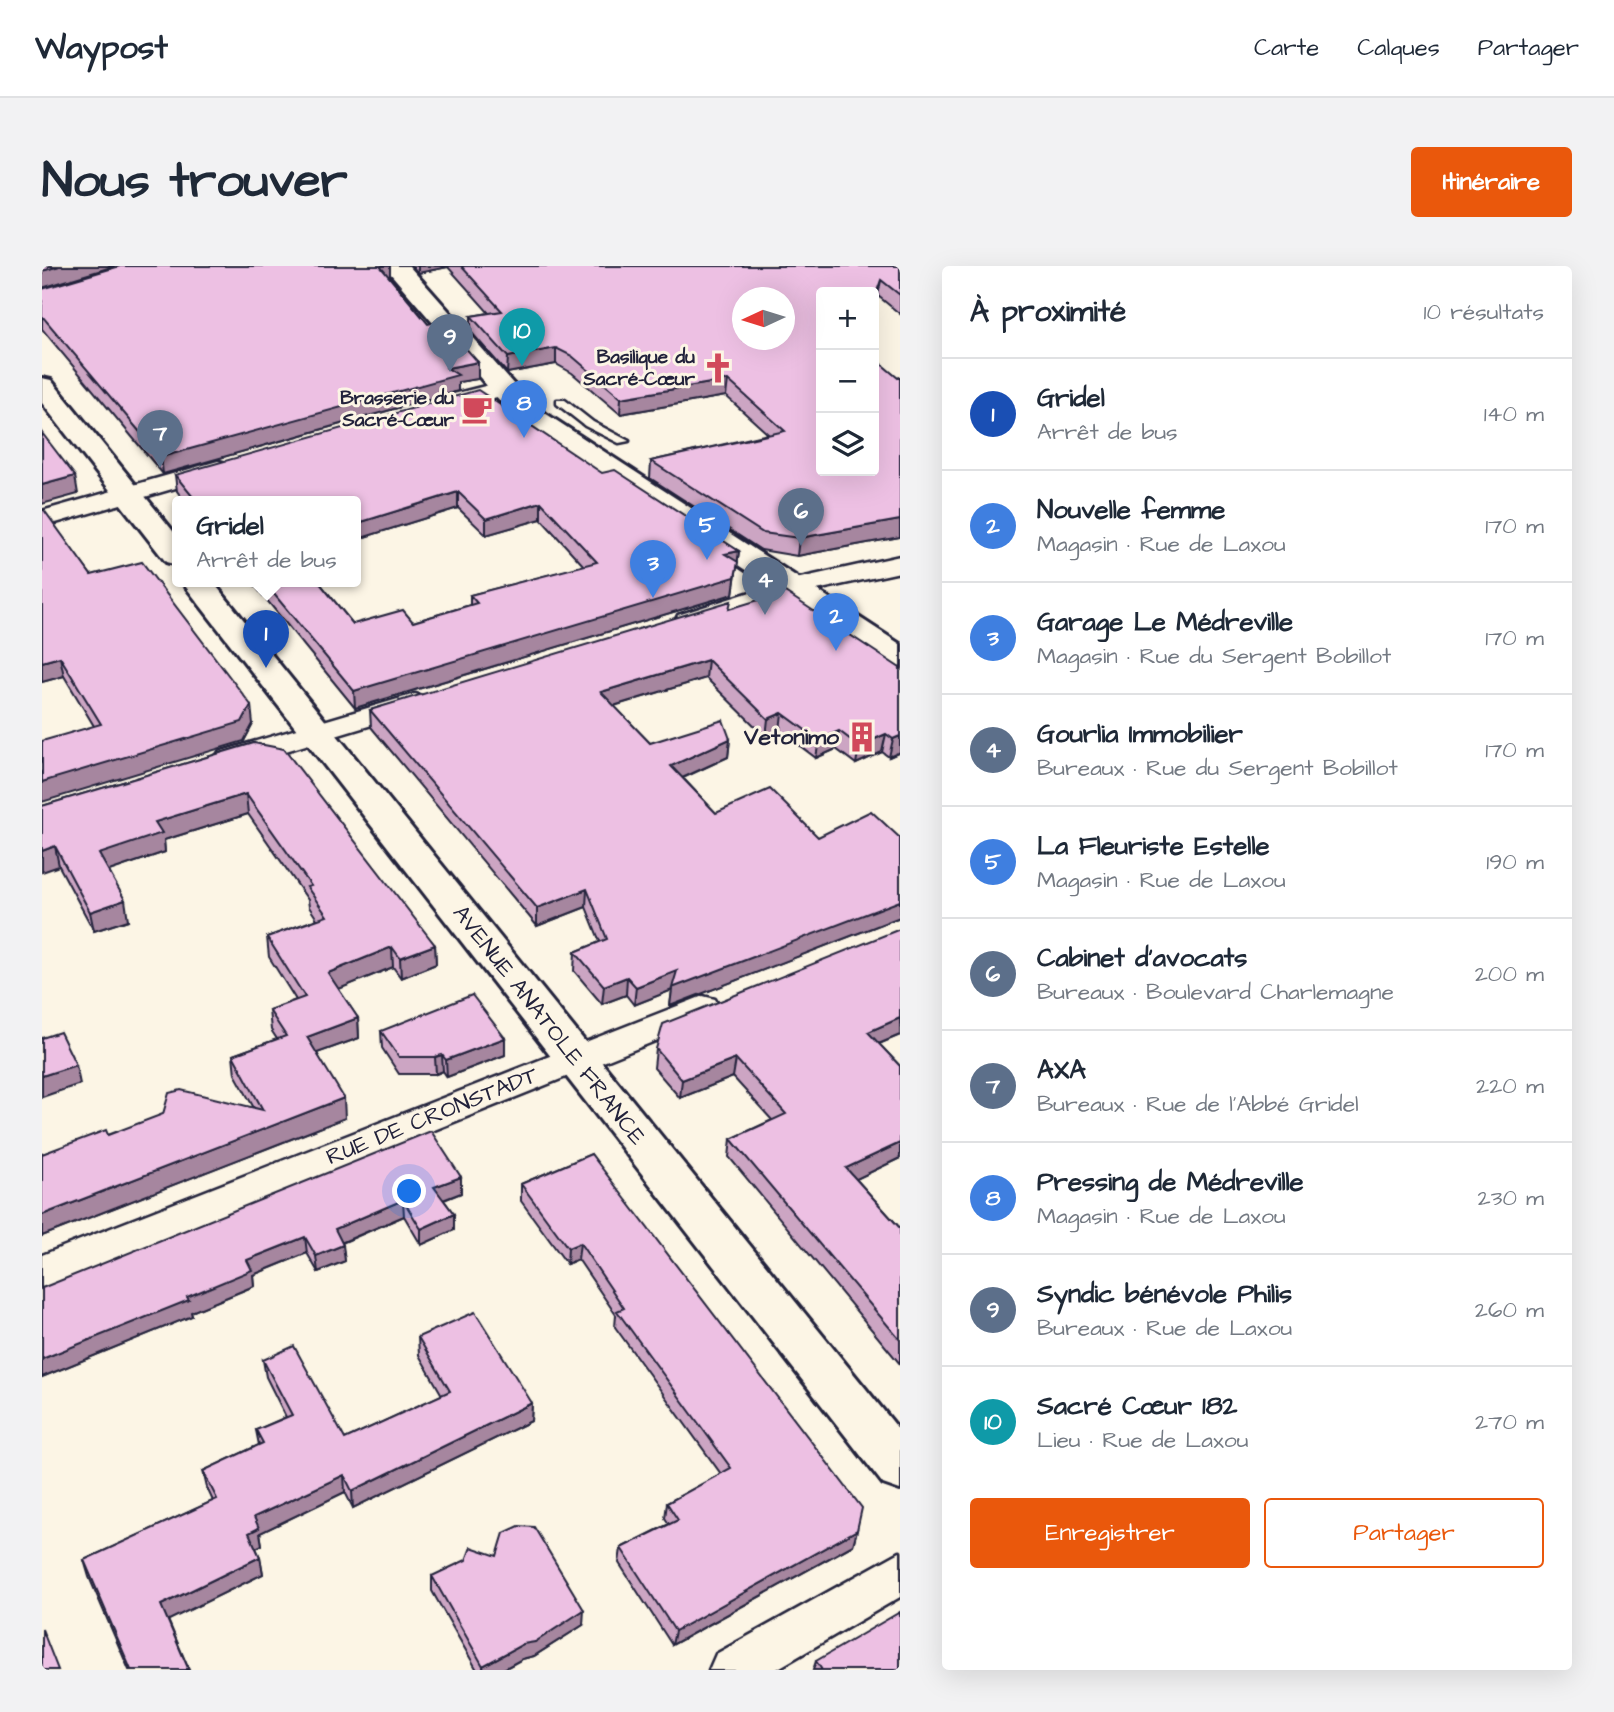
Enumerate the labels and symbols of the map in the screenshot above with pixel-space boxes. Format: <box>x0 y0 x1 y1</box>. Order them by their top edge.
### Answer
north arrow <box>732 287 795 350</box>
pin: 10 <box>499 308 545 366</box>
pin: 9 <box>427 314 473 372</box>
place label: Basilique du Sacré-Cœur <box>583 344 696 393</box>
church icon: Basilique du Sacré-Cœur <box>701 351 735 385</box>
pin: 8 <box>501 380 547 438</box>
place label: Brasserie du Sacré-Cœur <box>340 385 455 434</box>
cafe icon: Brasserie du Sacré-Cœur <box>460 392 494 426</box>
pin: 7 <box>137 410 183 468</box>
pin: 6 <box>778 488 824 546</box>
pin: 5 <box>684 502 730 560</box>
pin: 3 <box>630 540 676 598</box>
pin: 4 <box>742 557 788 615</box>
pin: 2 <box>813 593 859 651</box>
pin: 1 <box>243 610 289 668</box>
building icon: Vetonimo <box>845 720 879 754</box>
place label: Vetonimo <box>743 721 839 753</box>
street label: AVENUE ANATOLE FRANCE <box>445 898 653 1152</box>
street label: RUE DE CRONSTADT <box>321 1059 543 1173</box>
your location <box>392 1174 426 1208</box>

